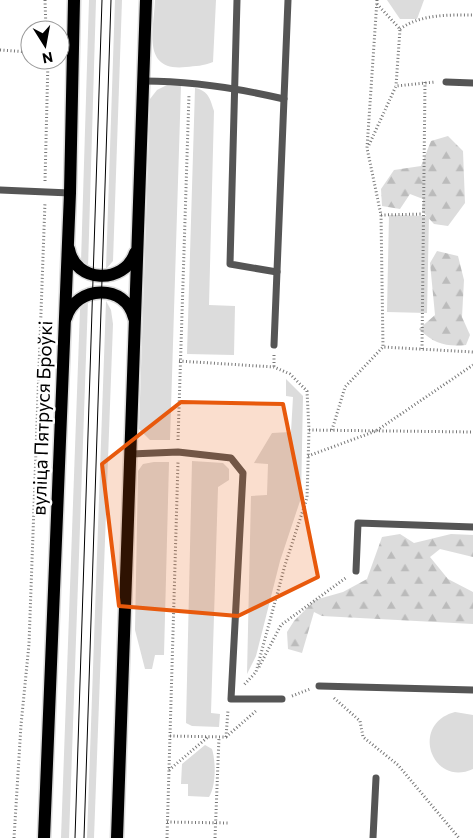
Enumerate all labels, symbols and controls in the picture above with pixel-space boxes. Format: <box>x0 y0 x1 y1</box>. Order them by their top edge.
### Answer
north arrow <box>20 20 70 70</box>
text: N <box>41 49 54 68</box>
street label: вуліца Пятруся Броўкі <box>27 320 56 516</box>

